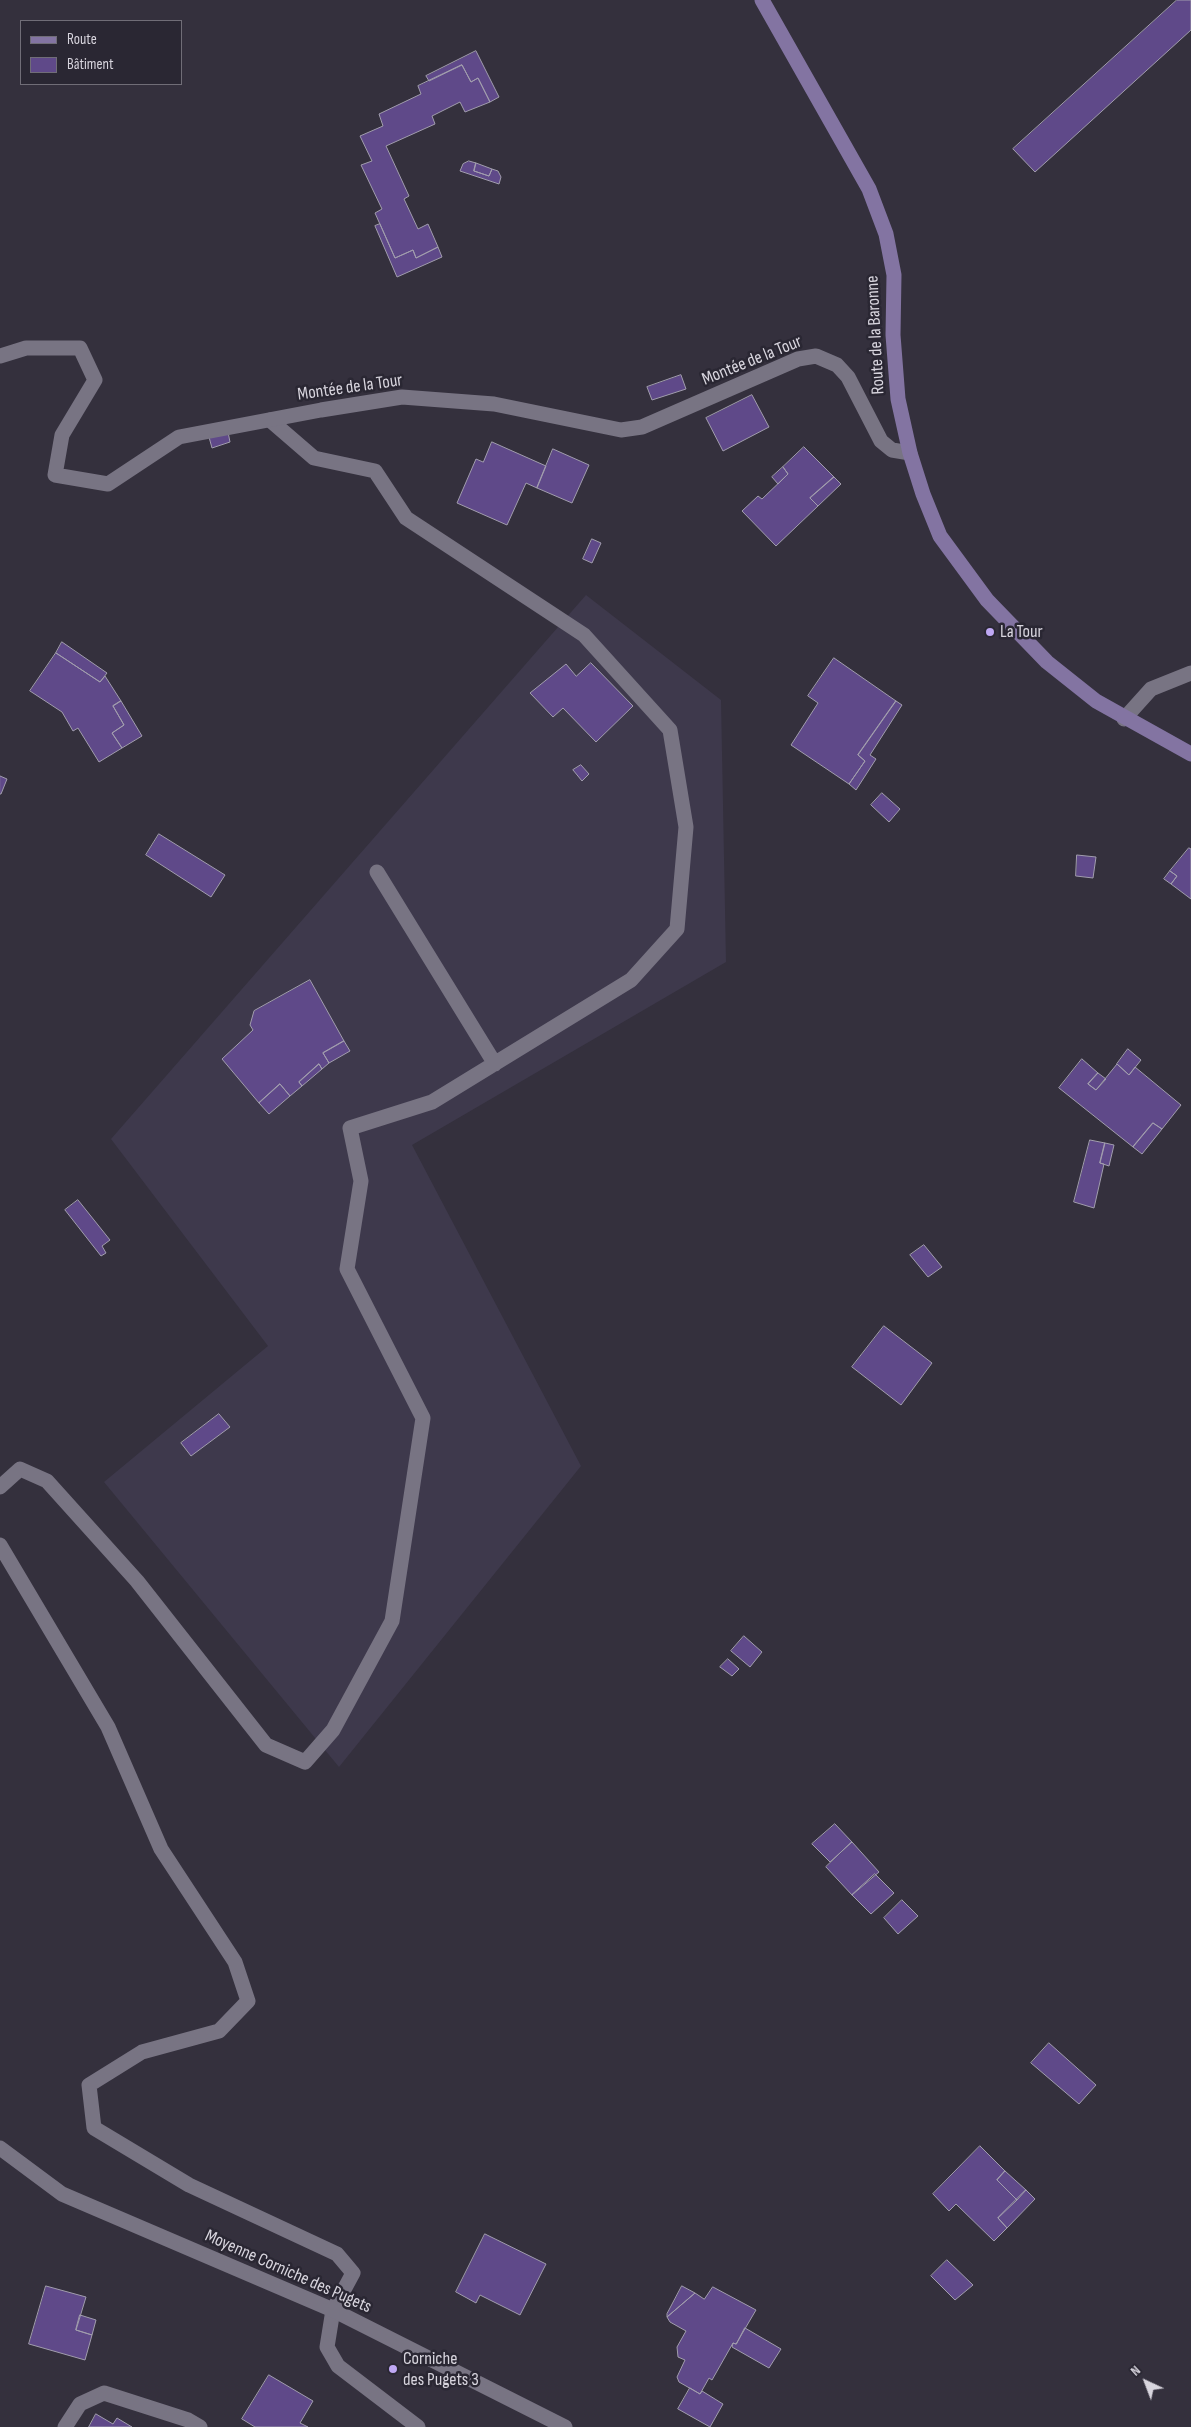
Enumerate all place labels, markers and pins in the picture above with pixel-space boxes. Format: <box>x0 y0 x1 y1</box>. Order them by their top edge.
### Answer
place label: La Tour <box>1000 621 1043 643</box>
marker: La Tour <box>984 626 996 638</box>
place label: Corniche des Pugets 3 <box>403 2348 479 2390</box>
marker: Corniche des Pugets 3 <box>387 2363 399 2375</box>

